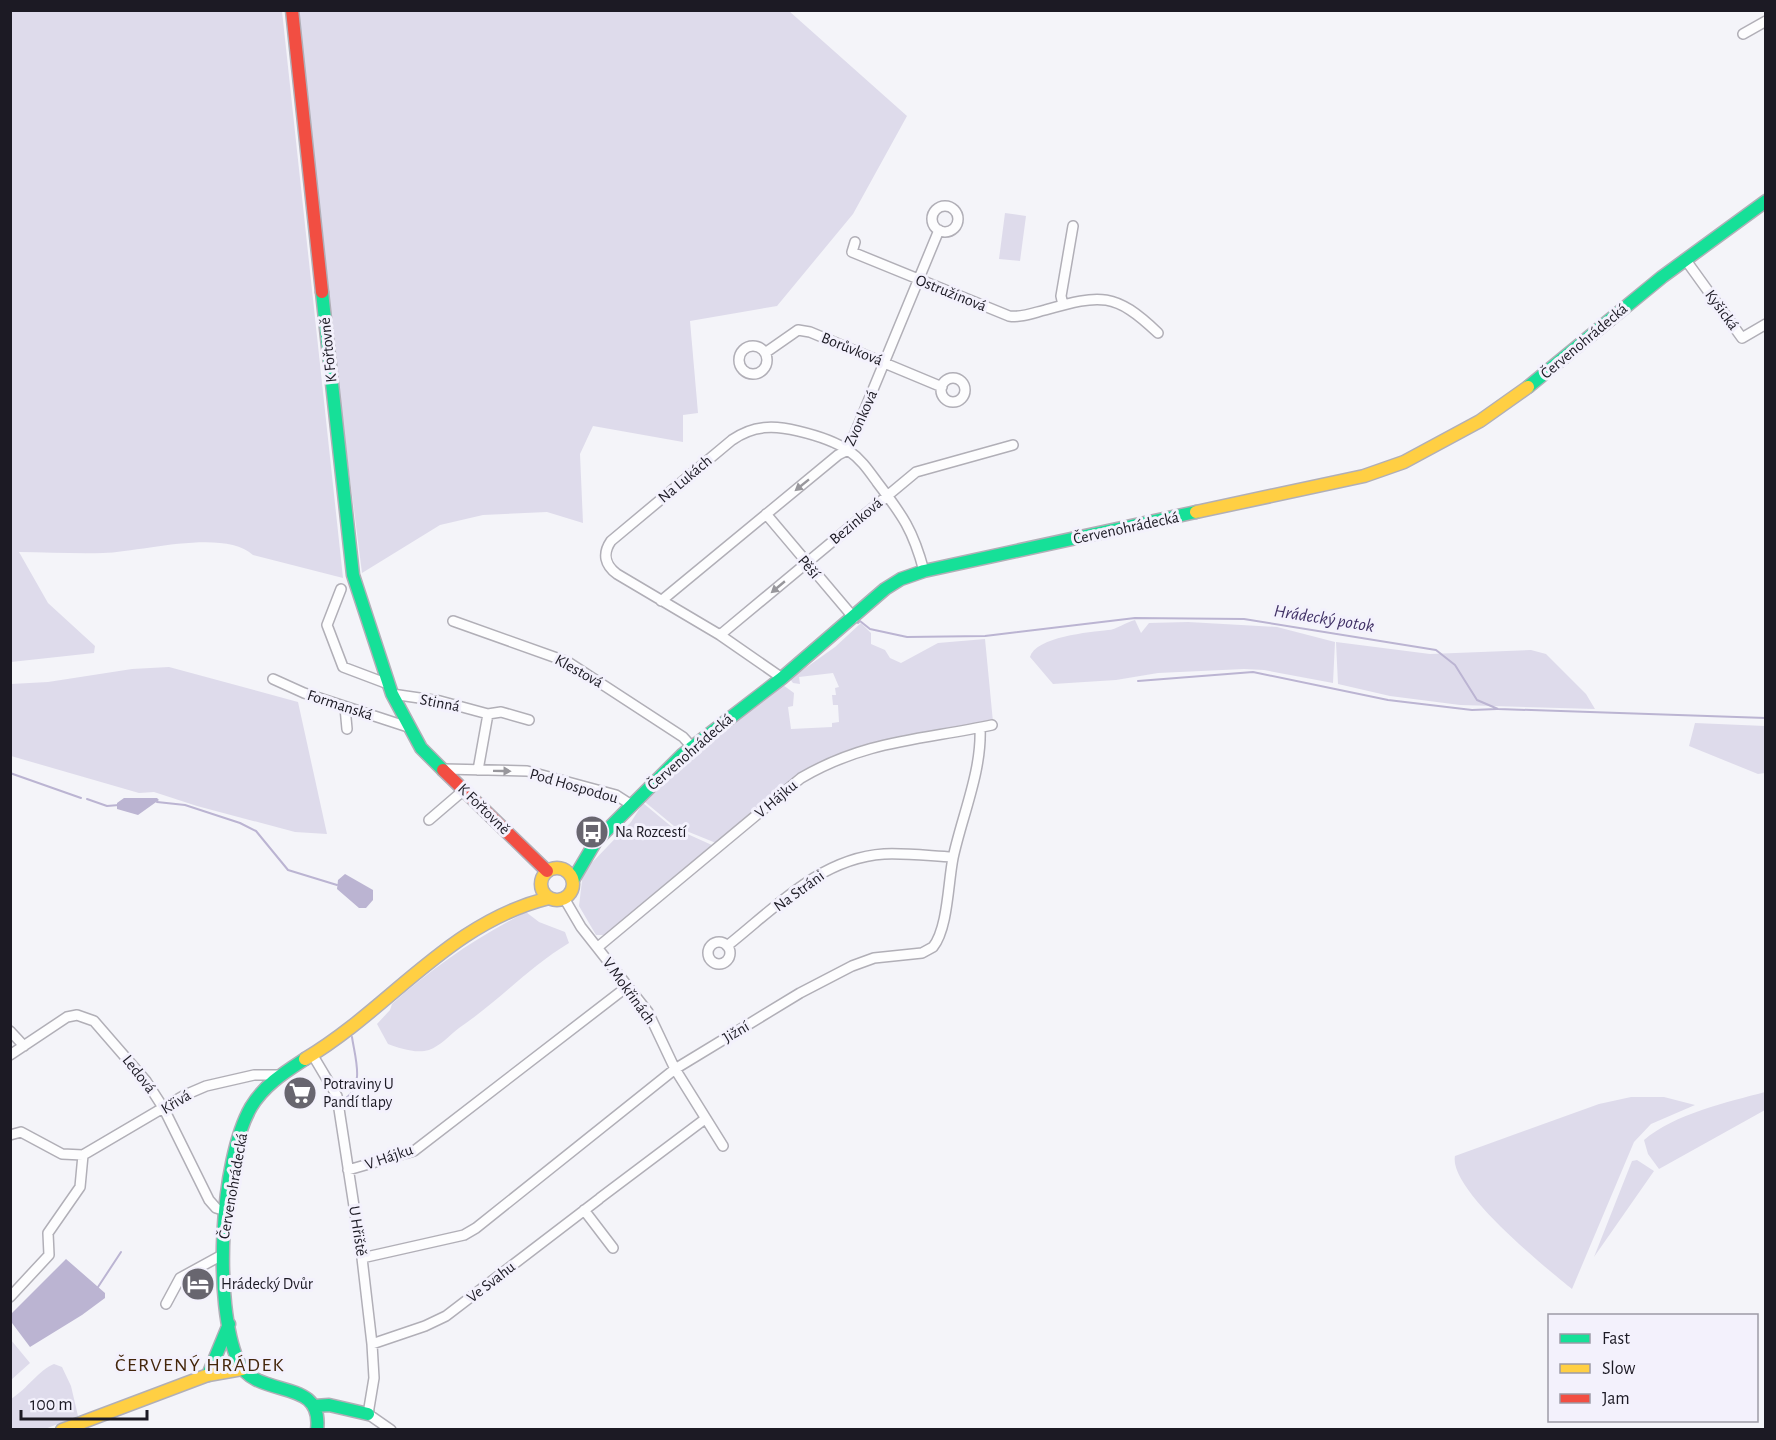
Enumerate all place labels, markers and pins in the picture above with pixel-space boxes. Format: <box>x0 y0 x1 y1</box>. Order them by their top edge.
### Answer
bus stop icon: Na Rozcestí <box>574 814 610 850</box>
place label: Na Rozcestí <box>615 824 687 840</box>
supermarket icon: Potraviny U Pandí tlapy <box>282 1075 318 1111</box>
place label: Potraviny U Pandí tlapy <box>323 1076 394 1111</box>
hotel icon: Hrádecký Dvůr <box>180 1266 216 1302</box>
place label: Hrádecký Dvůr <box>221 1276 314 1293</box>

